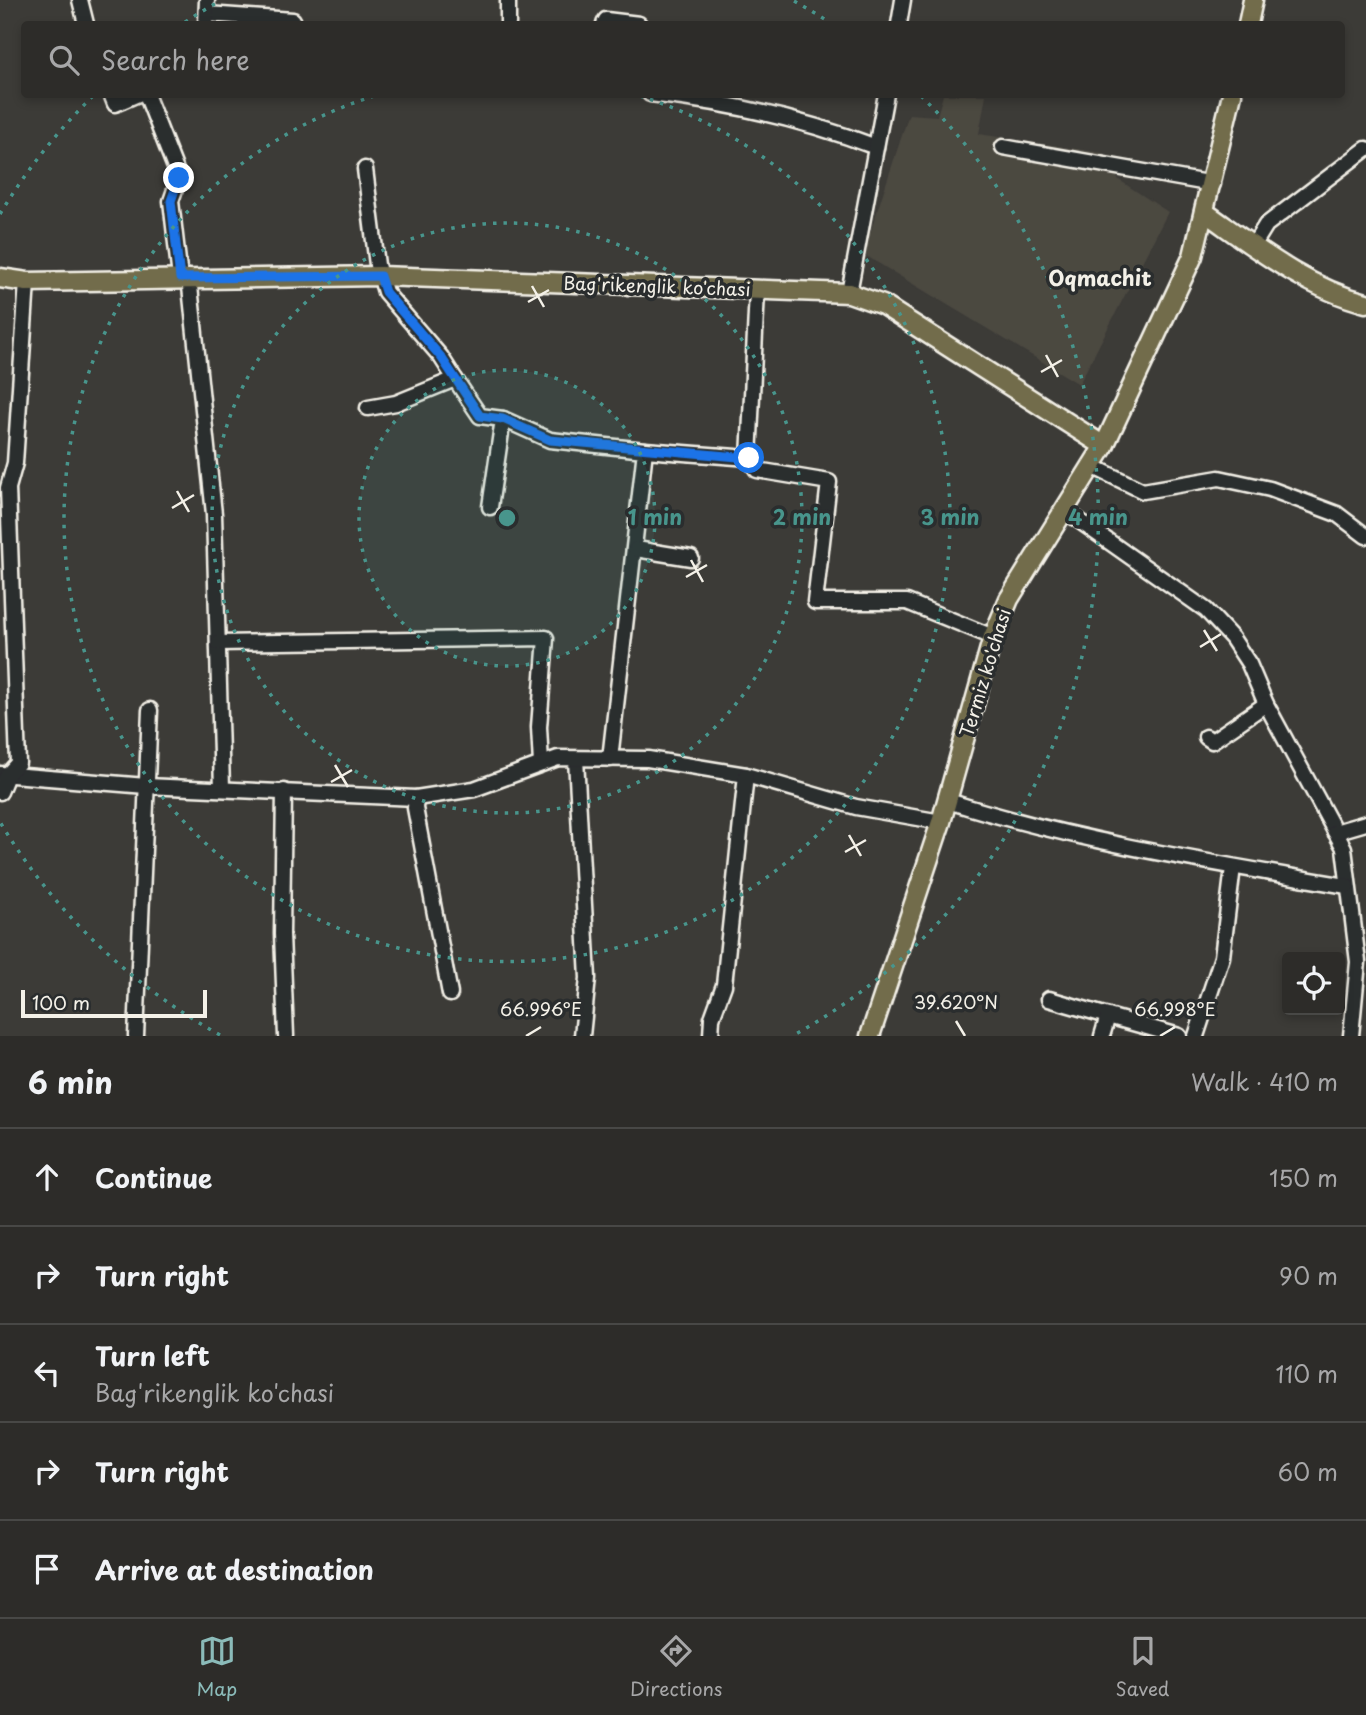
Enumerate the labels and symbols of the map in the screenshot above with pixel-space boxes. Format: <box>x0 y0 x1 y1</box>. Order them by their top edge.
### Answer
route end <box>163 162 194 193</box>
district label: Oqmachit <box>1048 261 1152 293</box>
street label: Bag'rikenglik ko'chasi <box>563 269 751 302</box>
route start <box>733 442 764 473</box>
text: 1 min <box>628 500 682 532</box>
text: 2 min <box>773 500 831 532</box>
text: 3 min <box>920 500 980 532</box>
text: 4 min <box>1068 500 1128 532</box>
centre of rings <box>495 506 519 530</box>
street label: Termiz ko'chasi <box>952 605 1017 740</box>
scale bar <box>21 987 206 1019</box>
text: 39.620°N <box>914 988 998 1015</box>
text: 66.996°E <box>500 995 582 1022</box>
text: 66.998°E <box>1134 995 1216 1022</box>

